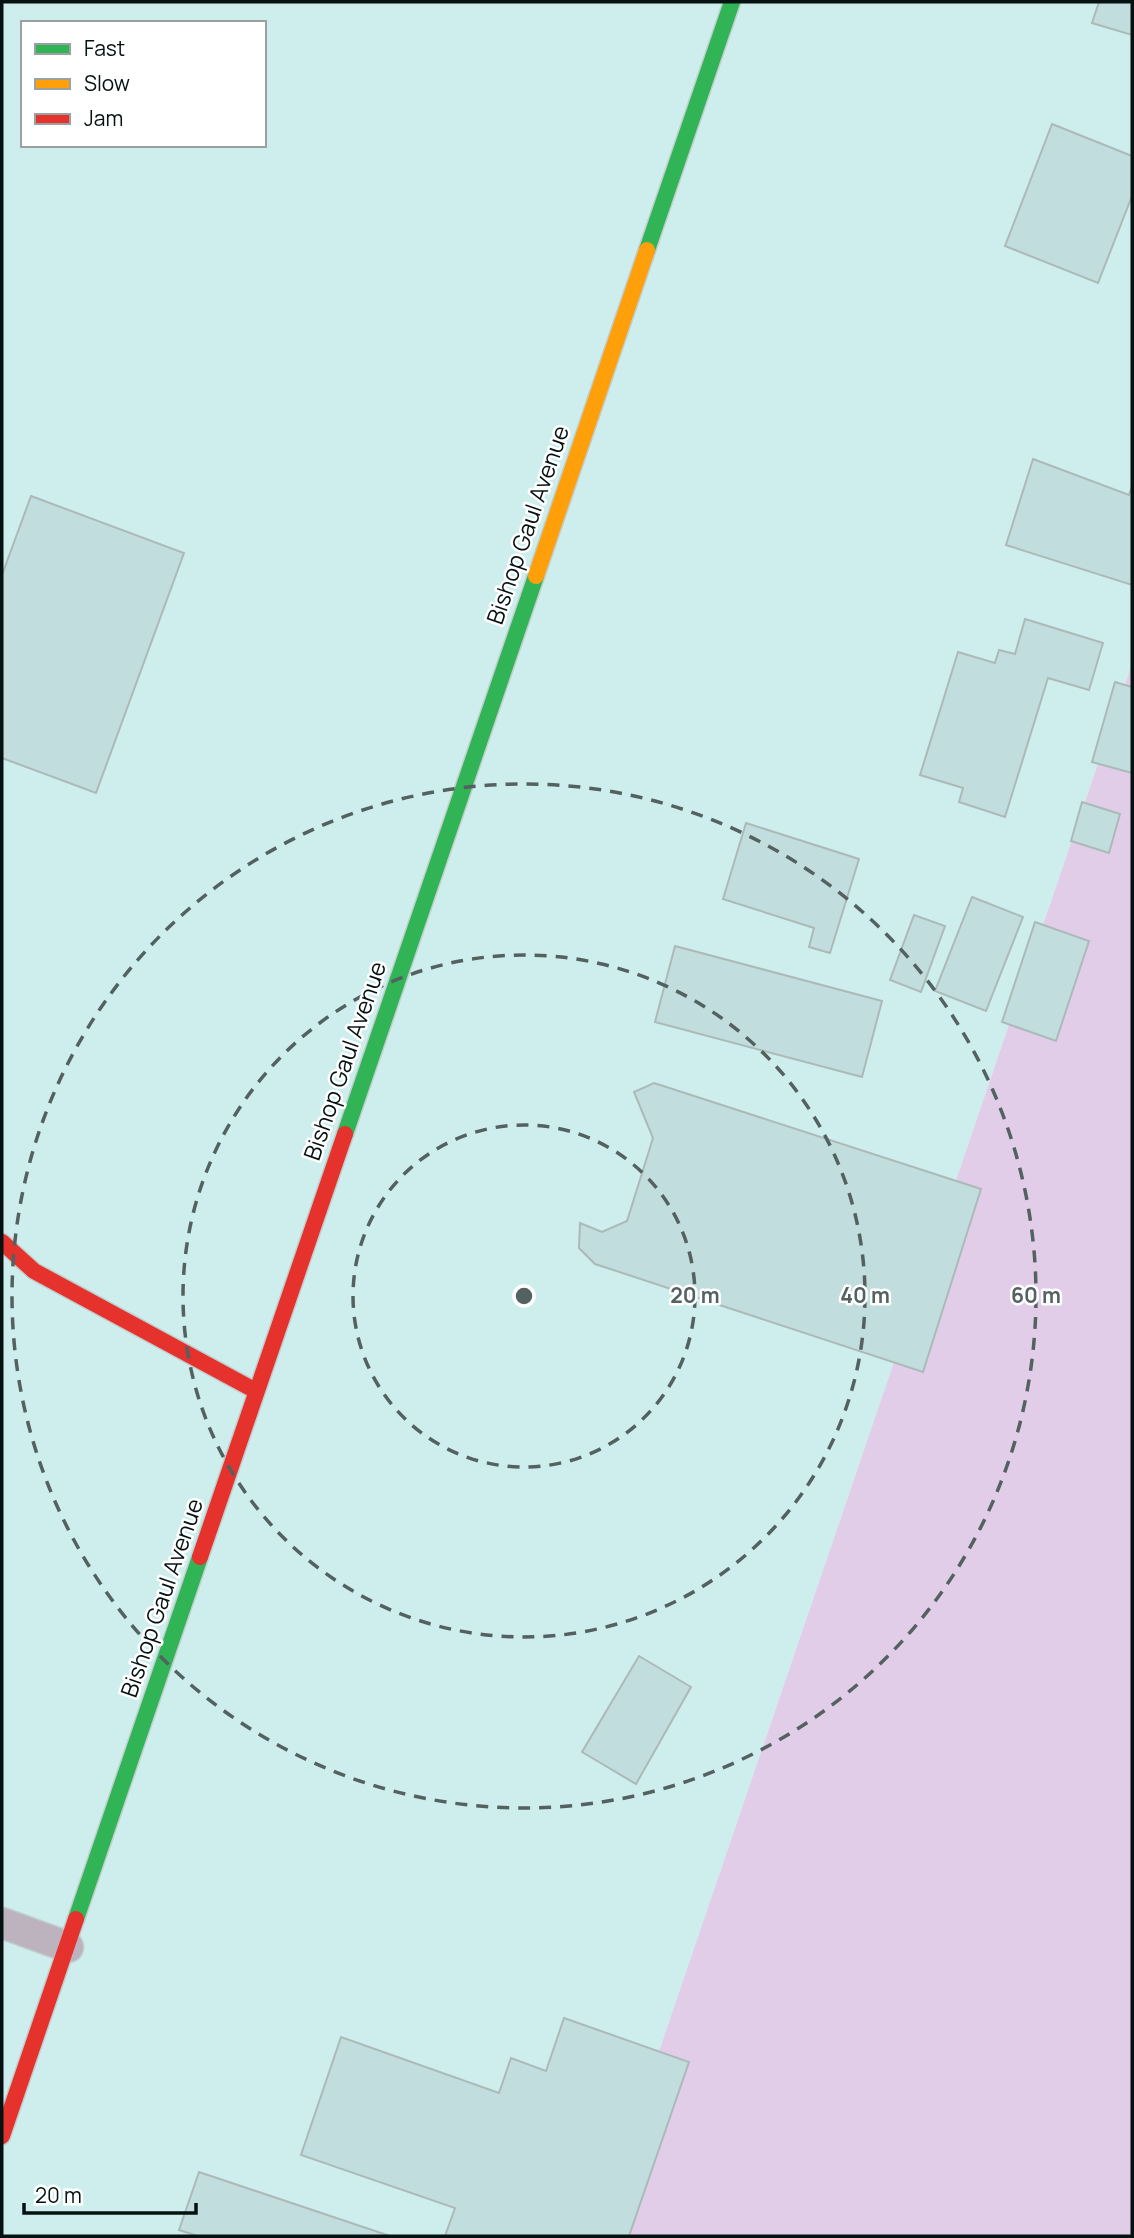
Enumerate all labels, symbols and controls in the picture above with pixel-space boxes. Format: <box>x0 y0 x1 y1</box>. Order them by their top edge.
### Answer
legend <box>21 21 266 147</box>
text: Fast <box>84 34 125 62</box>
text: Slow <box>84 69 130 97</box>
text: Jam <box>84 104 123 132</box>
street label: Bishop Gaul Avenue <box>478 421 576 628</box>
street label: Bishop Gaul Avenue <box>295 957 393 1164</box>
text: 20 m <box>670 1281 720 1309</box>
text: 40 m <box>840 1281 890 1309</box>
text: 60 m <box>1011 1281 1061 1309</box>
centre of rings <box>512 1284 536 1308</box>
street label: Bishop Gaul Avenue <box>112 1494 210 1701</box>
scale bar <box>24 2172 196 2216</box>
text: 20 m <box>35 2181 82 2209</box>

